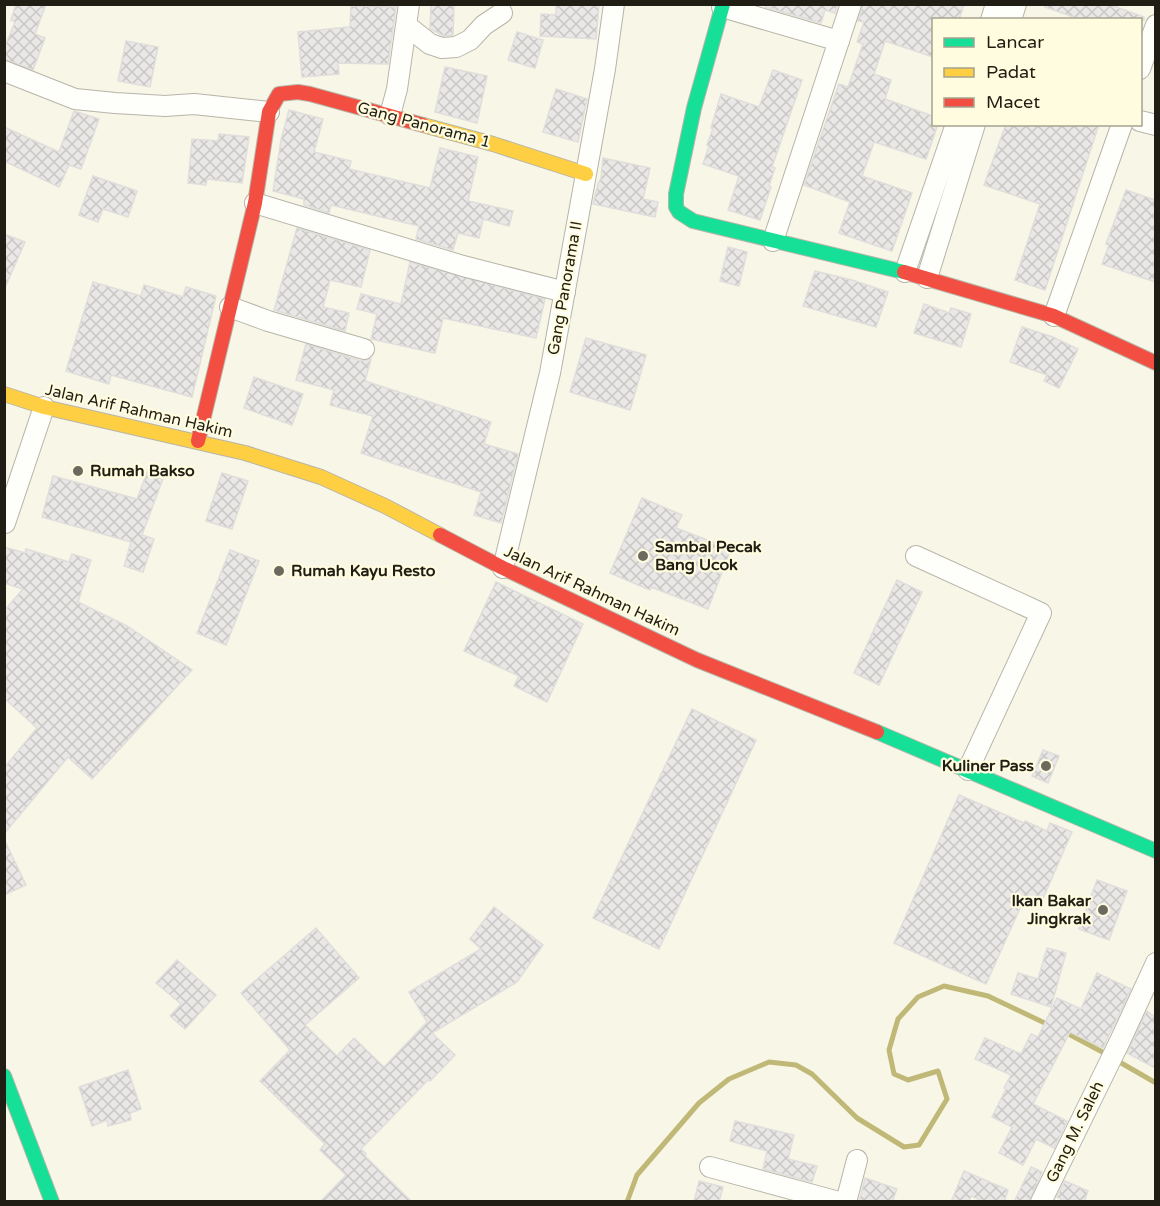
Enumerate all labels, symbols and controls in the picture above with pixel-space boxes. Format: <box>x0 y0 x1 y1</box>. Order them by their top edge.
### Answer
legend <box>932 18 1142 126</box>
text: Lancar <box>986 31 1044 53</box>
text: Padat <box>986 61 1036 83</box>
text: Macet <box>986 91 1040 113</box>
street label: Gang Panorama 1 <box>355 98 493 152</box>
street label: Gang Panorama II <box>543 219 587 357</box>
street label: Jalan Arif Rahman Hakim <box>43 380 235 442</box>
place label: Rumah Bakso <box>90 461 195 481</box>
marker: Rumah Bakso <box>71 464 85 478</box>
place label: Sambal Pecak Bang Ucok <box>655 537 762 575</box>
street label: Jalan Arif Rahman Hakim <box>501 541 683 641</box>
marker: Sambal Pecak Bang Ucok <box>636 549 650 563</box>
place label: Rumah Kayu Resto <box>291 561 436 581</box>
marker: Rumah Kayu Resto <box>272 564 286 578</box>
place label: Kuliner Pass <box>942 756 1034 776</box>
marker: Kuliner Pass <box>1039 759 1053 773</box>
place label: Ikan Bakar Jingkrak <box>1011 891 1092 929</box>
marker: Ikan Bakar Jingkrak <box>1096 903 1110 917</box>
street label: Gang M. Saleh <box>1042 1078 1108 1186</box>

